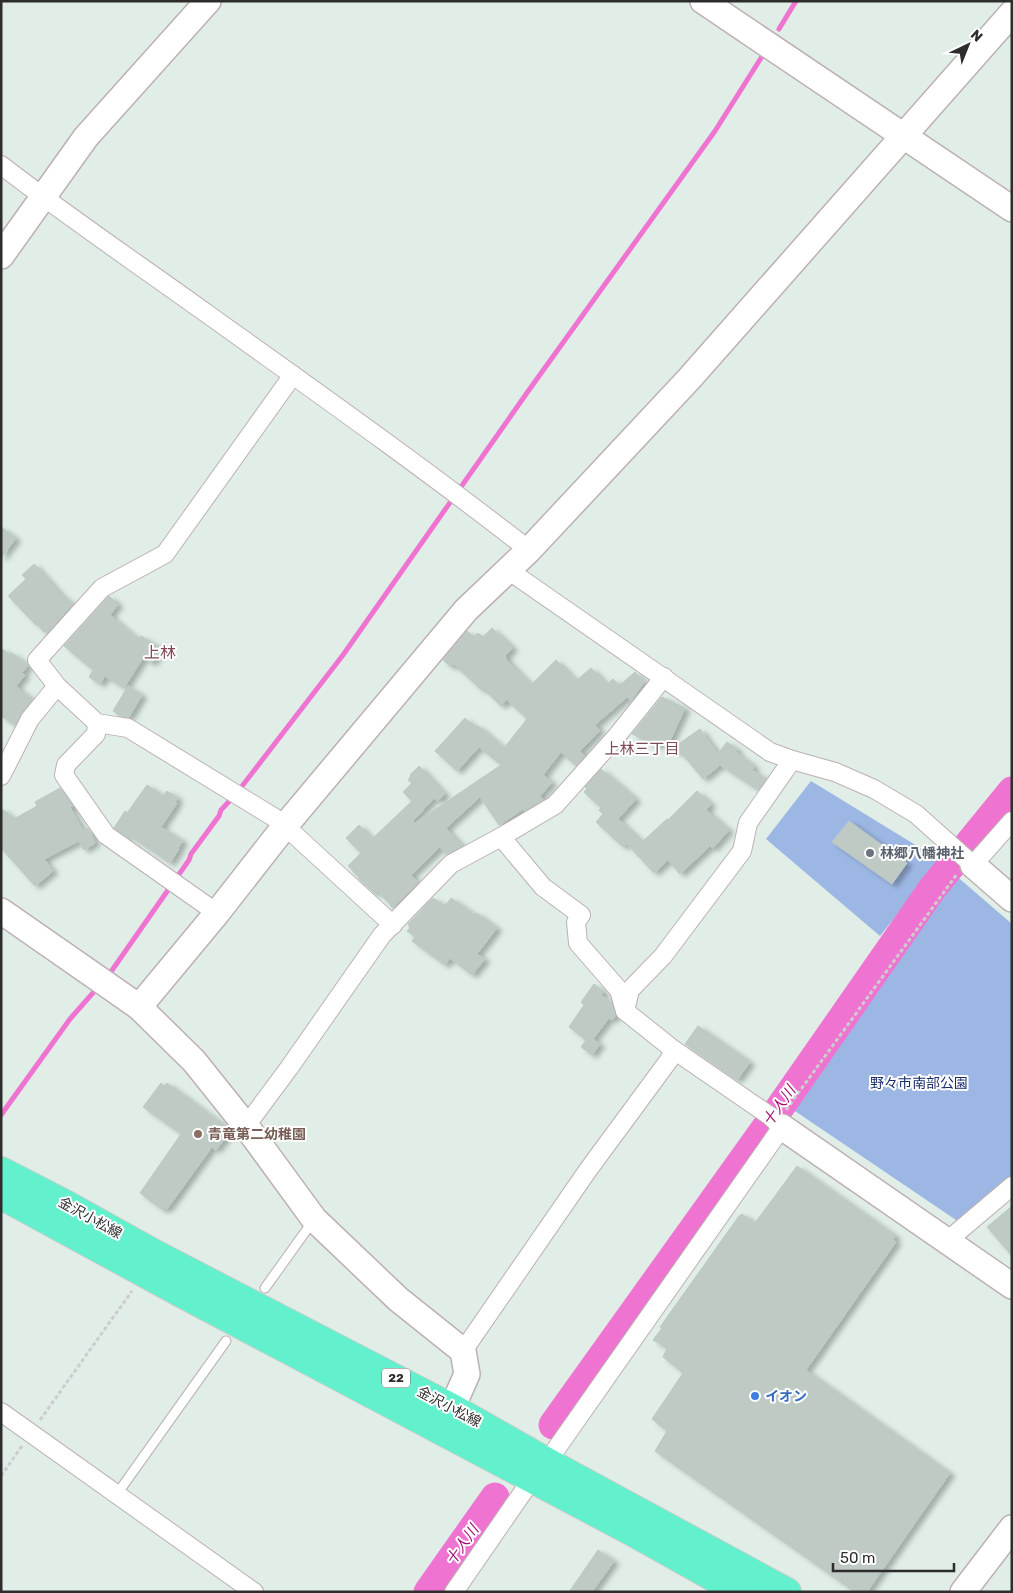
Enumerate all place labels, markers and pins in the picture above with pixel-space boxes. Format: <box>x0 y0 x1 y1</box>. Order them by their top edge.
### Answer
place label: 林郷八幡神社 <box>880 845 964 862</box>
marker: 林郷八幡神社 <box>864 847 876 859</box>
place label: 青竜第二幼稚園 <box>208 1126 306 1143</box>
marker: 青竜第二幼稚園 <box>192 1128 204 1140</box>
place label: イオン <box>765 1388 807 1405</box>
marker: イオン <box>749 1390 761 1402</box>

